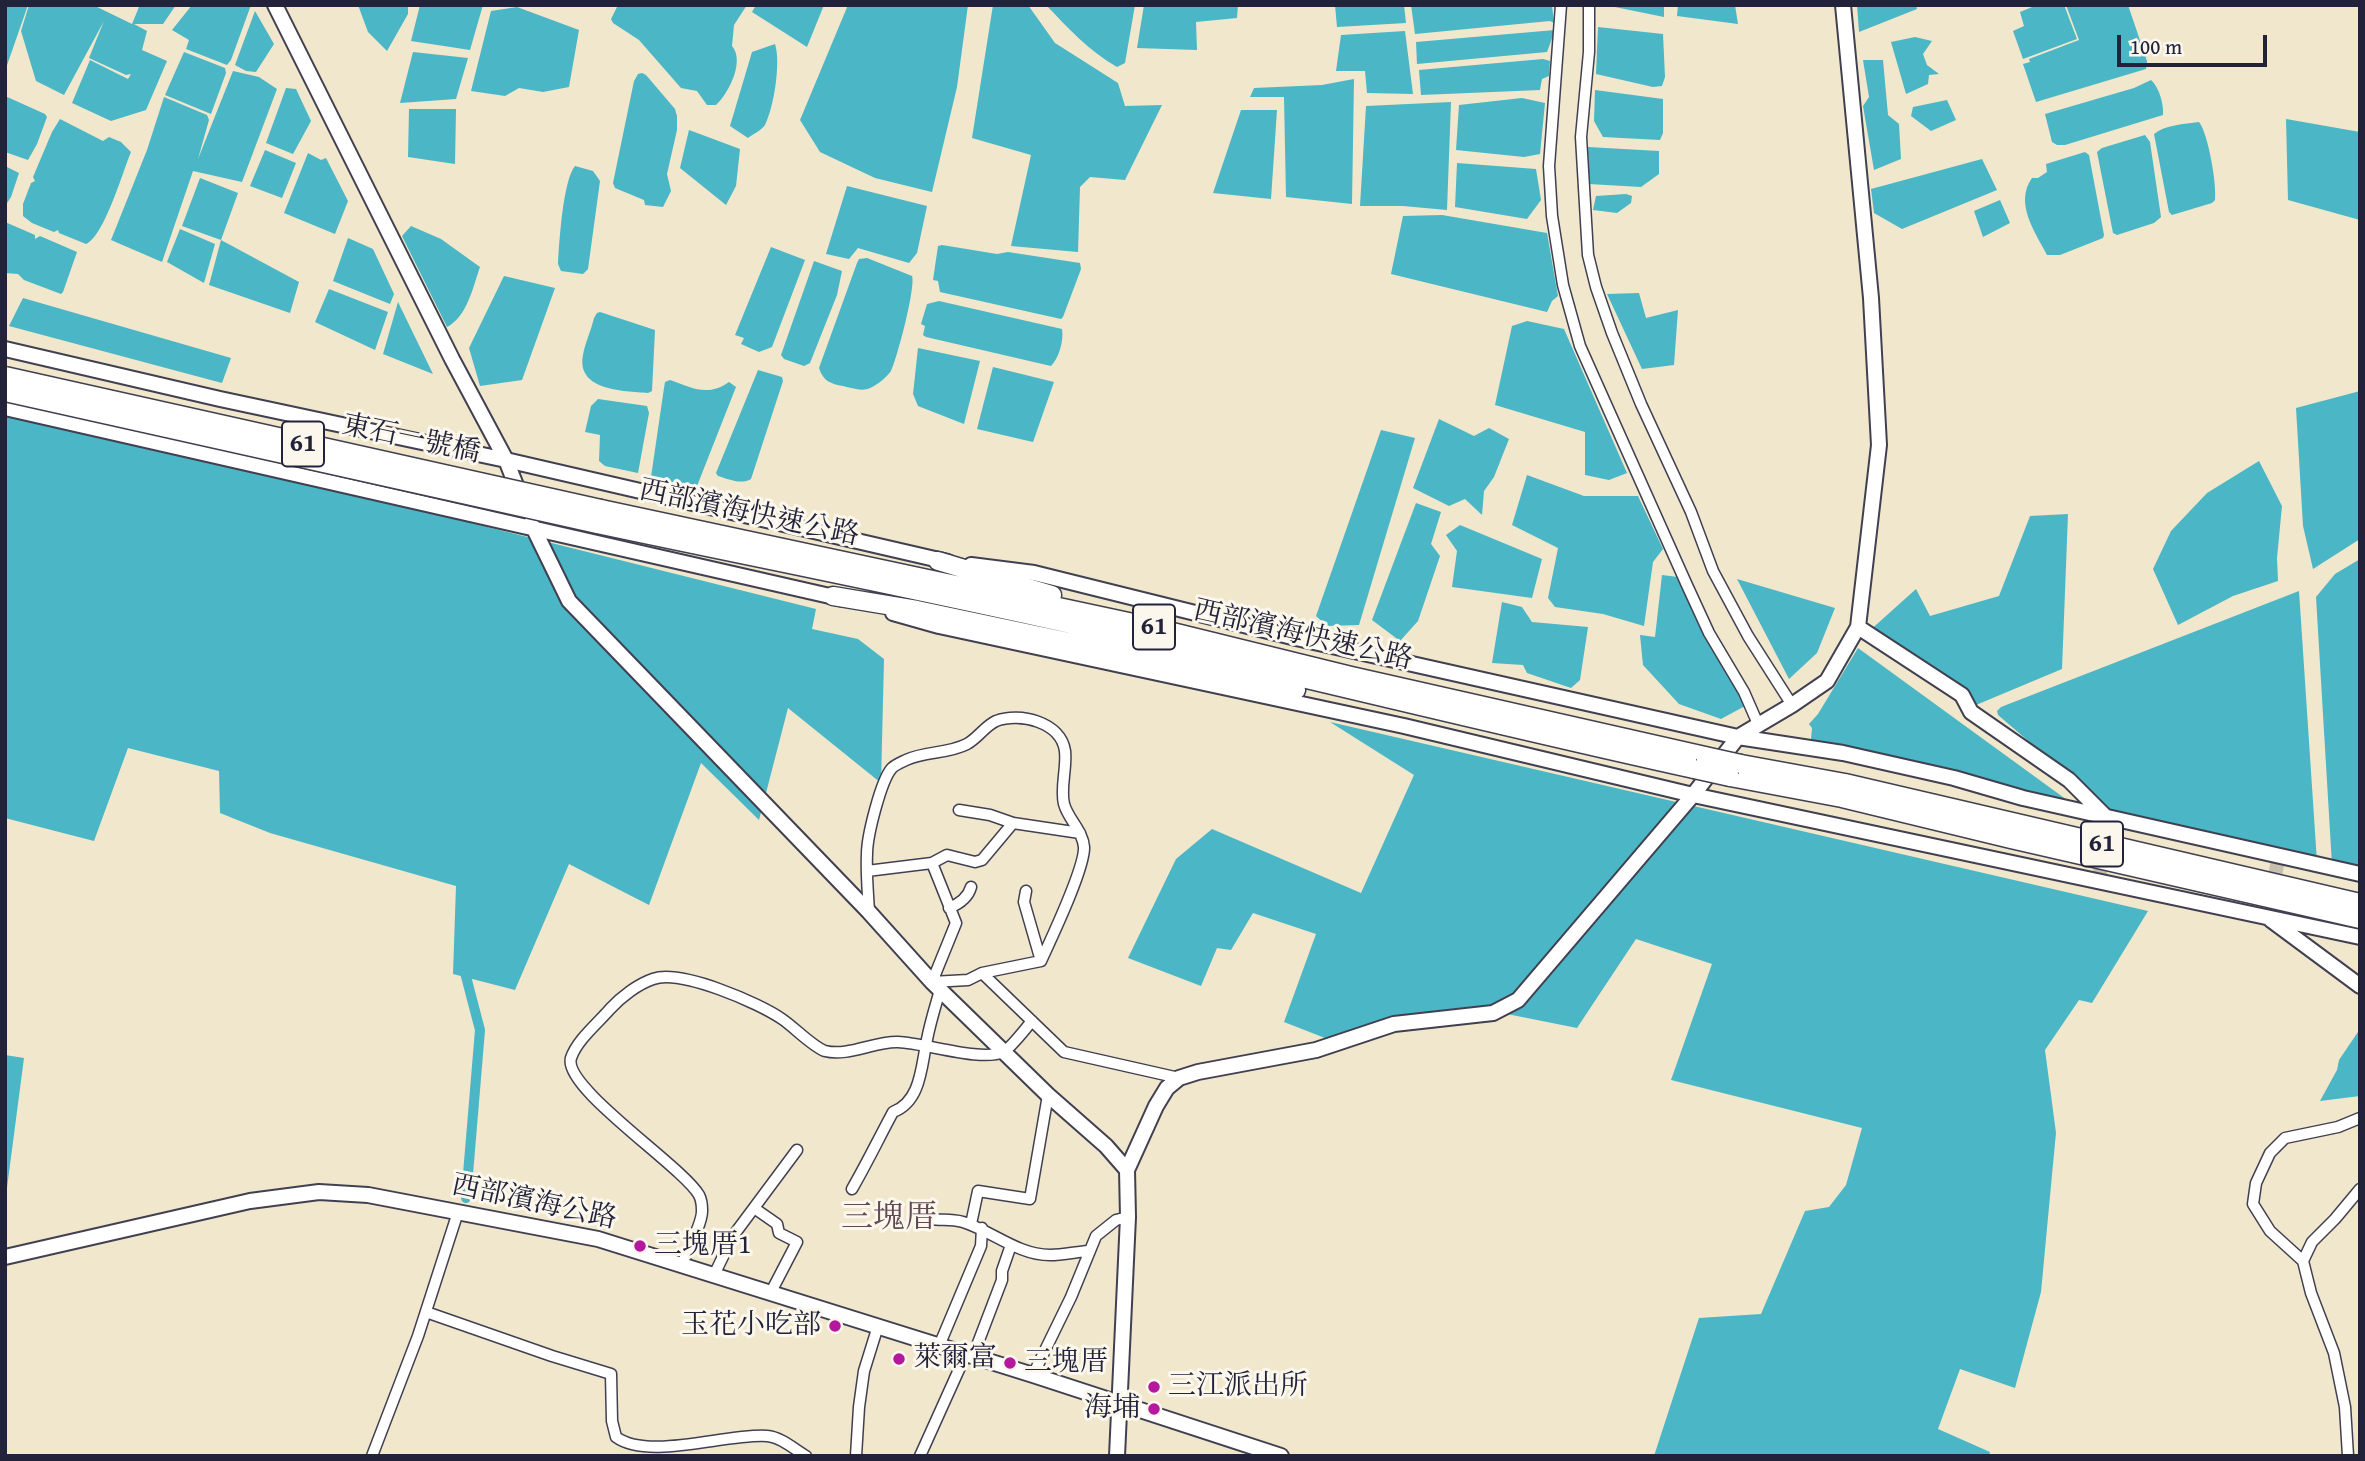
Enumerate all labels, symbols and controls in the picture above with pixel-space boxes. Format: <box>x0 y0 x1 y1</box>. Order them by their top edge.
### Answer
scale bar <box>2120 21 2270 65</box>
text: 100 m <box>2130 31 2182 62</box>
street label: 東石一號橋 <box>339 409 483 471</box>
road number: 61 <box>282 422 324 466</box>
street label: 西部濱海快速公路 <box>636 474 862 554</box>
street label: 西部濱海快速公路 <box>1190 594 1416 678</box>
road number: 61 <box>1133 604 1175 650</box>
road number: 61 <box>2081 822 2123 866</box>
street label: 西部濱海公路 <box>448 1169 620 1237</box>
district label: 三塊厝 <box>841 1200 937 1238</box>
place label: 三塊厝1 <box>654 1229 751 1263</box>
marker: 三塊厝1 <box>632 1238 648 1254</box>
place label: 玉花小吃部 <box>681 1309 821 1343</box>
marker: 玉花小吃部 <box>827 1318 843 1334</box>
place label: 萊爾富 <box>913 1342 997 1376</box>
place label: 三塊厝 <box>1024 1346 1108 1380</box>
marker: 萊爾富 <box>891 1351 907 1367</box>
marker: 三塊厝 <box>1002 1355 1018 1371</box>
place label: 三江派出所 <box>1168 1370 1308 1404</box>
marker: 三江派出所 <box>1146 1379 1162 1395</box>
place label: 海埔 <box>1084 1392 1140 1426</box>
marker: 海埔 <box>1146 1401 1162 1417</box>

